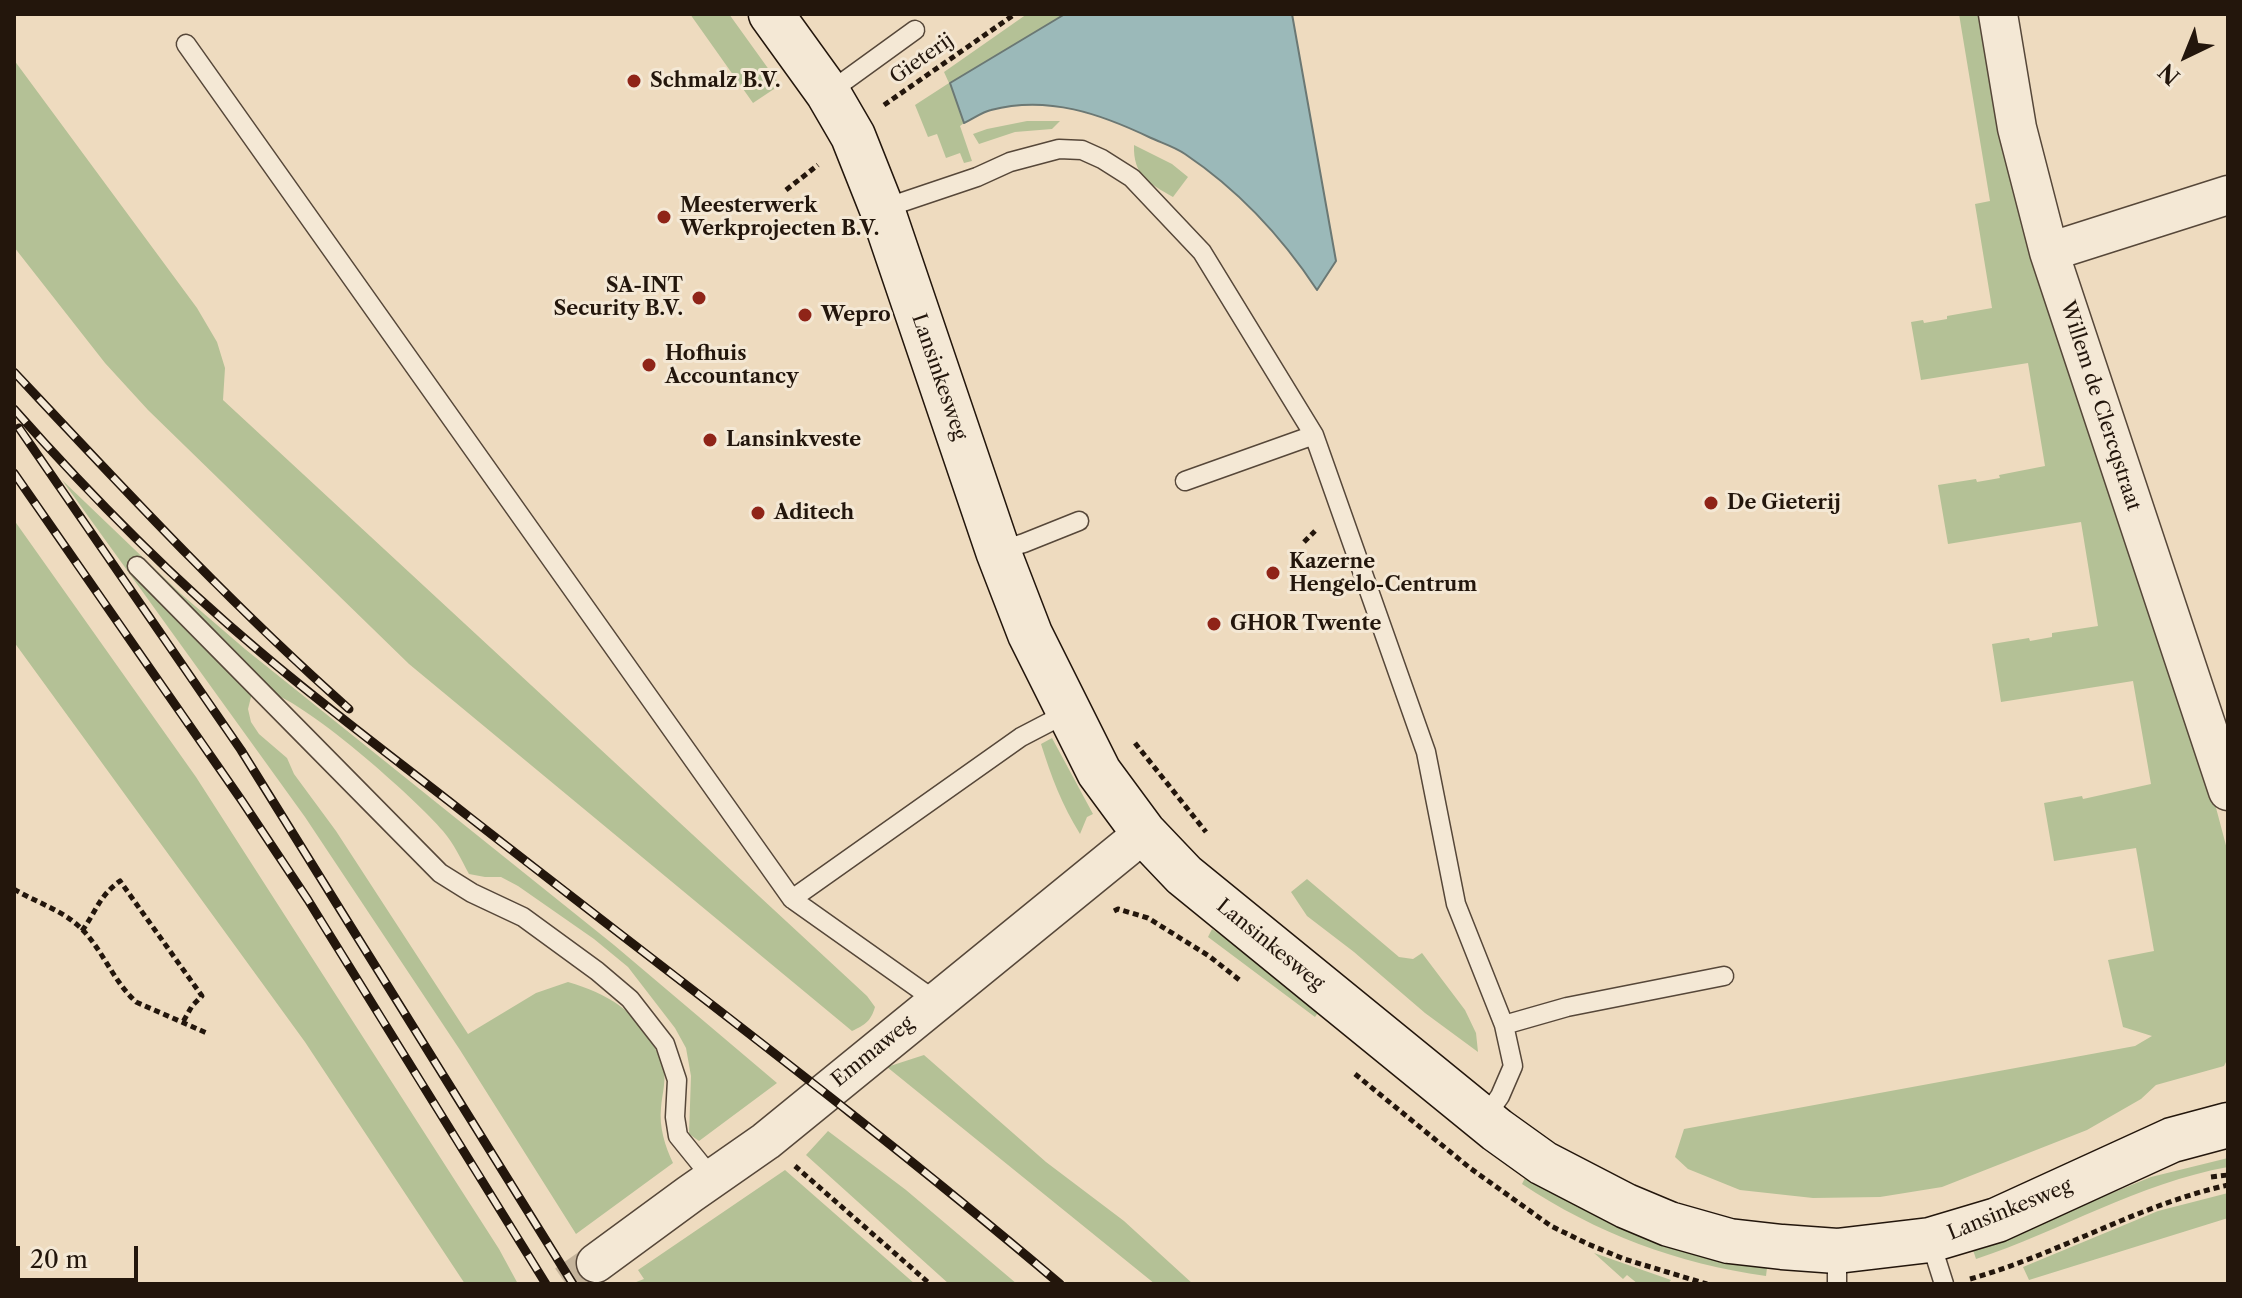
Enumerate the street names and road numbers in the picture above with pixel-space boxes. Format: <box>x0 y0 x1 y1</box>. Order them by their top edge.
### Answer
street label: Gieterij <box>886 29 958 89</box>
street label: Willem de Clercqstraat <box>2055 298 2145 514</box>
street label: Lansinkesweg <box>906 311 972 443</box>
street label: Lansinkesweg <box>1211 894 1329 996</box>
street label: Emmaweg <box>827 1012 919 1092</box>
street label: Lansinkesweg <box>1944 1174 2076 1246</box>

